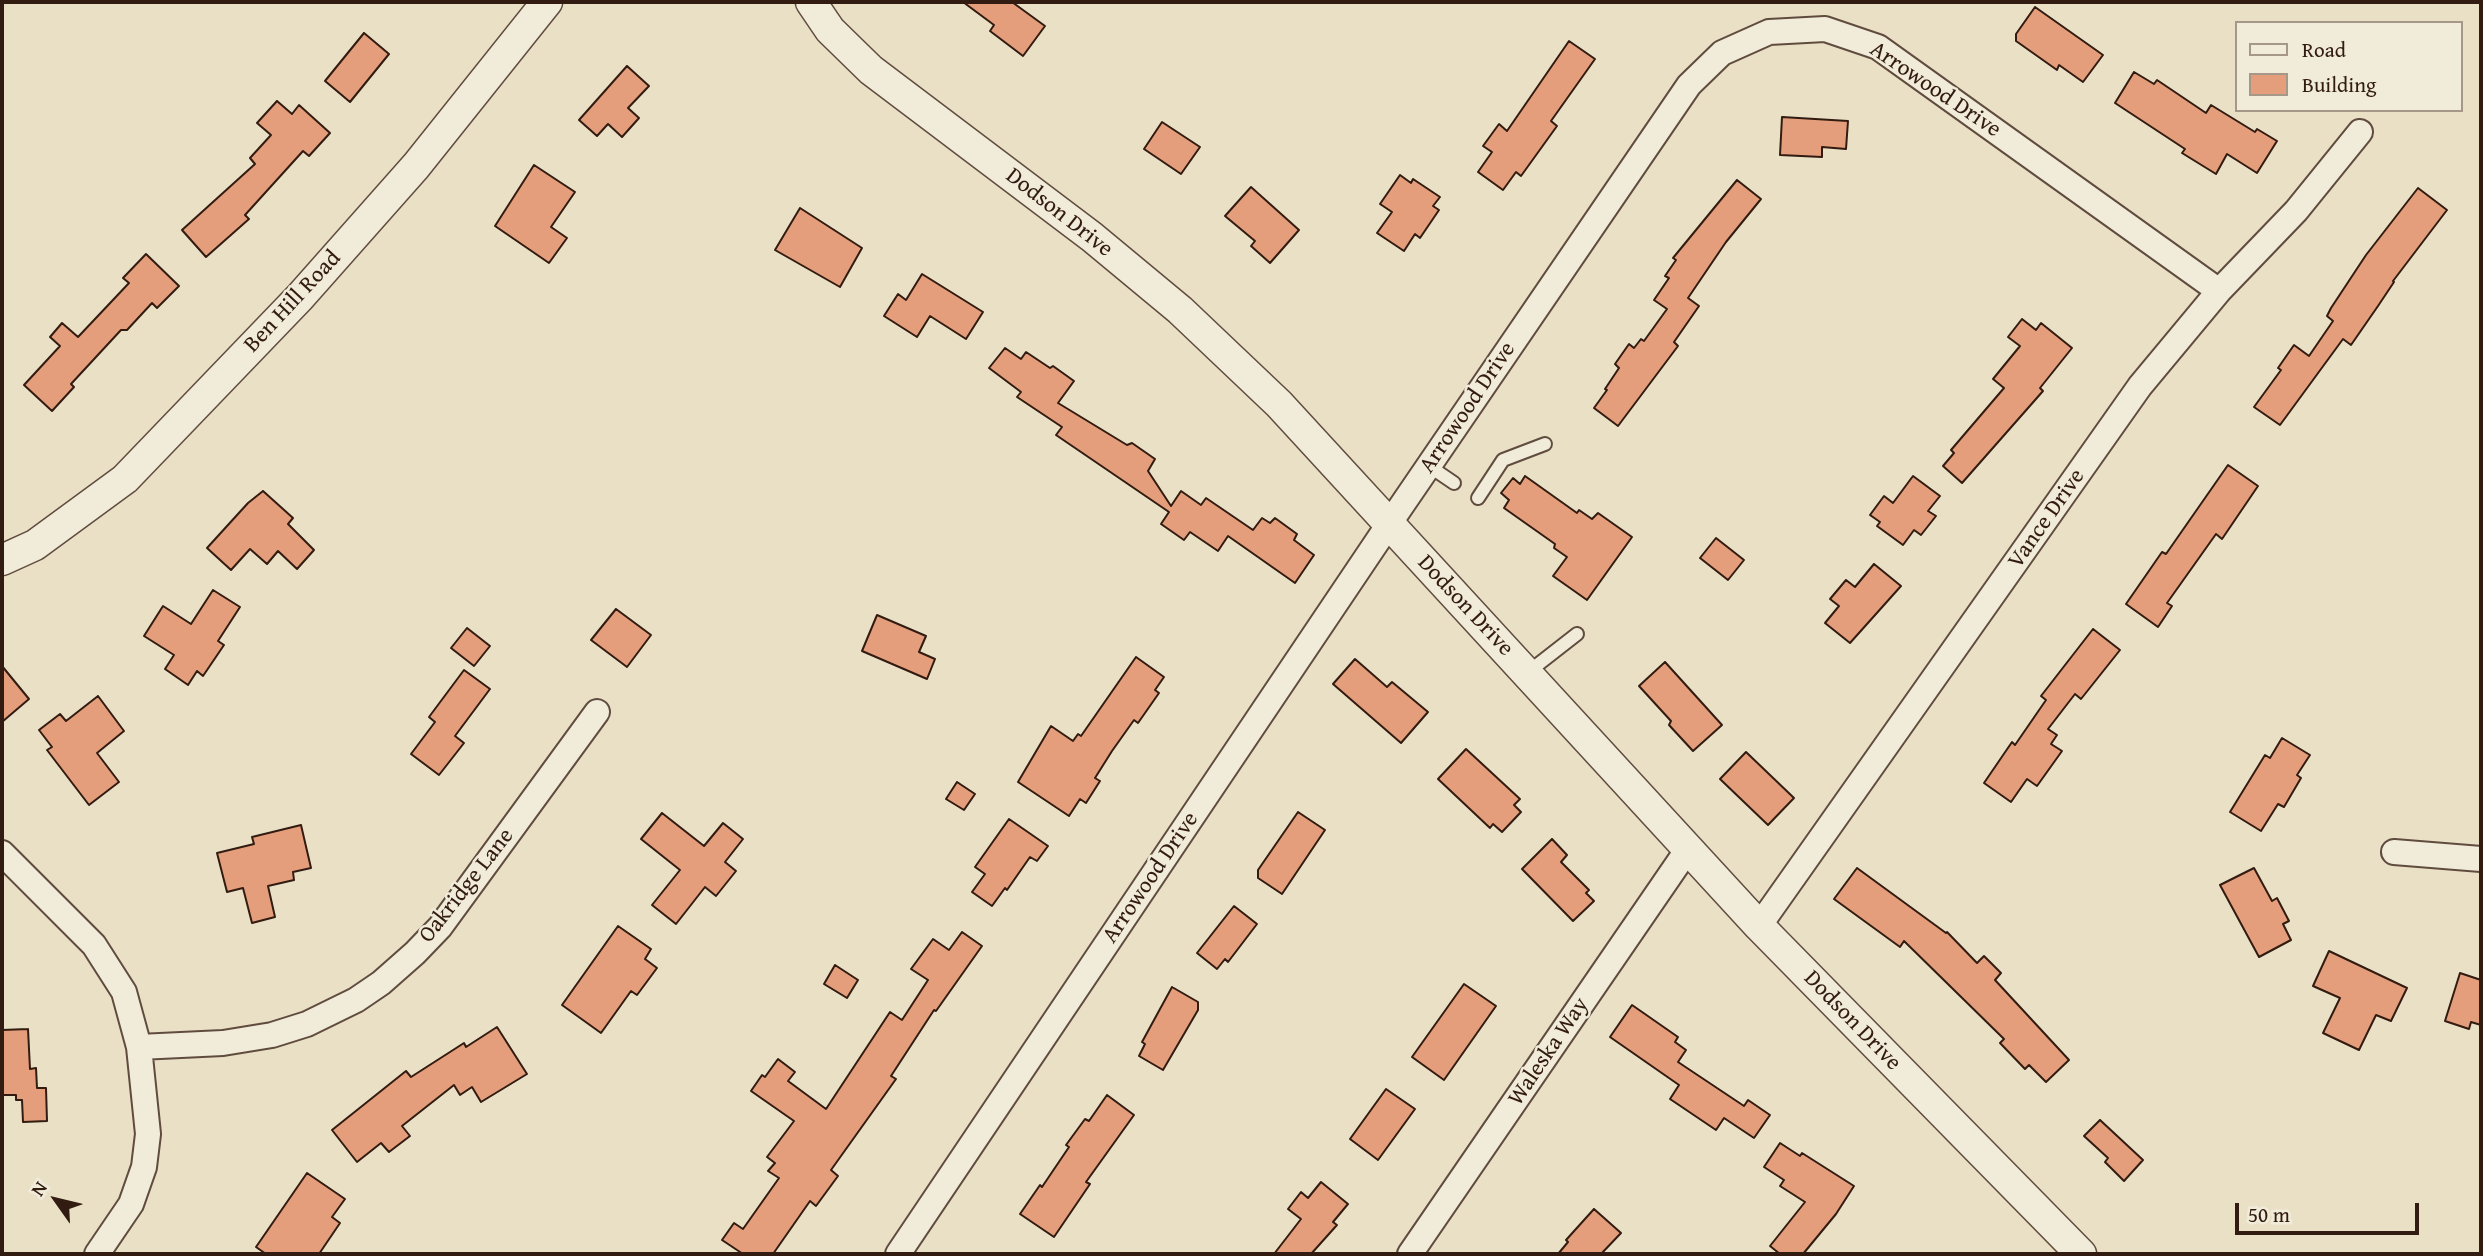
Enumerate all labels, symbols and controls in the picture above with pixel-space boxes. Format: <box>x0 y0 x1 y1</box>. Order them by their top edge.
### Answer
legend <box>2234 21 2462 112</box>
text: Road <box>2302 34 2346 65</box>
street label: Arrowood Drive <box>1864 36 2006 144</box>
text: Building <box>2302 69 2376 100</box>
street label: Dodson Drive <box>1000 163 1118 263</box>
street label: Ben Hill Road <box>239 245 347 359</box>
street label: Arrowood Drive <box>1414 337 1522 479</box>
street label: Vance Drive <box>2003 464 2091 574</box>
street label: Dodson Drive <box>1411 550 1519 662</box>
street label: Arrowood Drive <box>1097 807 1205 949</box>
street label: Oakridge Lane <box>414 823 520 949</box>
street label: Dodson Drive <box>1797 965 1907 1077</box>
street label: Waleska Way <box>1503 993 1595 1111</box>
north arrow <box>21 1165 91 1235</box>
text: N <box>23 1175 54 1201</box>
scale bar <box>2238 1190 2422 1234</box>
text: 50 m <box>2248 1199 2290 1230</box>

